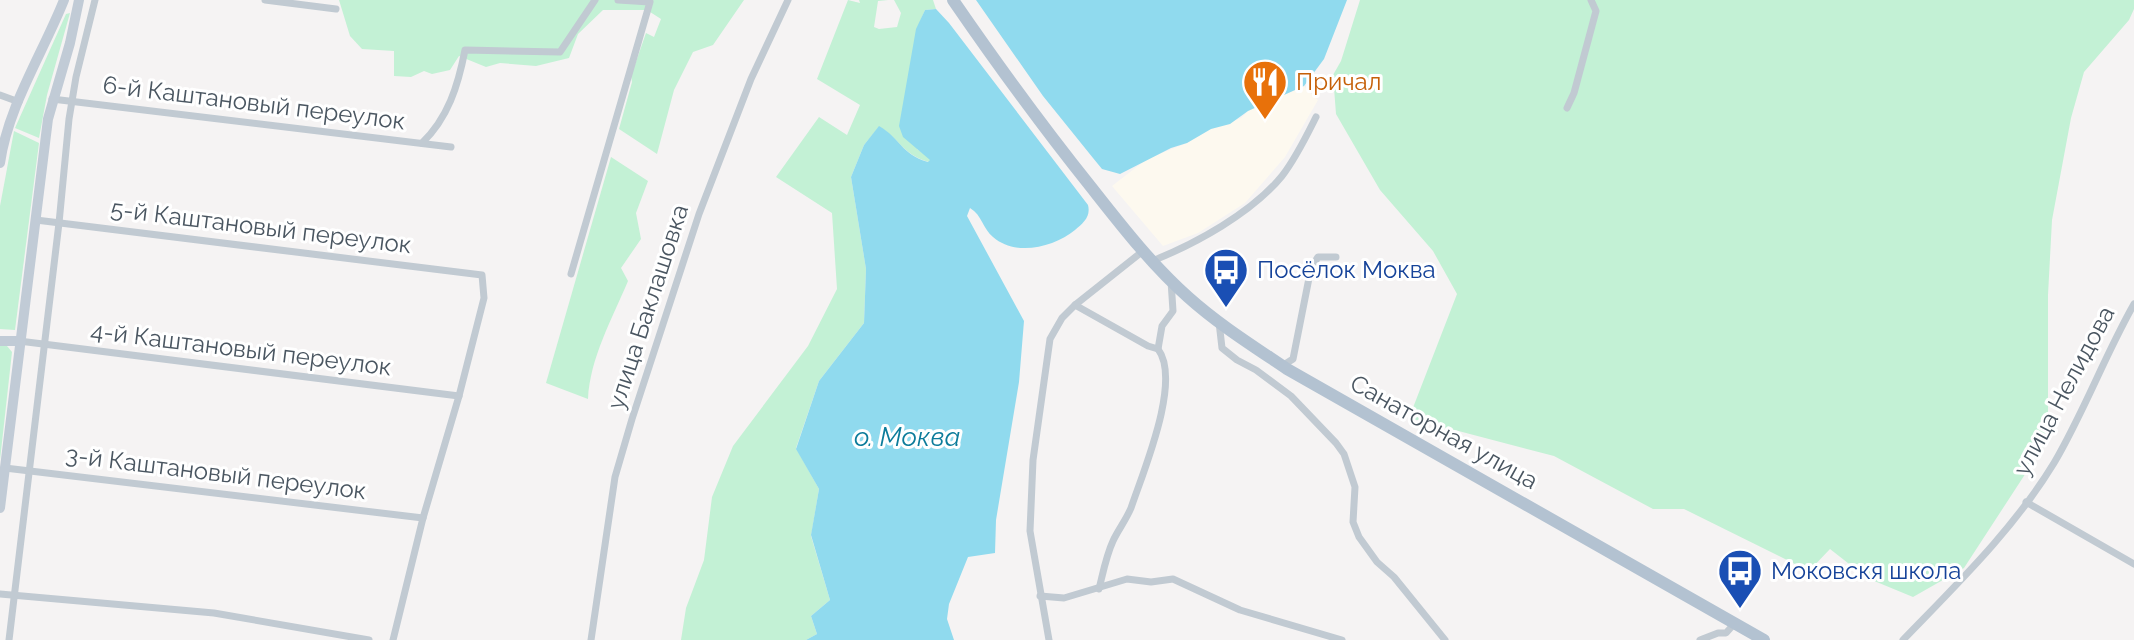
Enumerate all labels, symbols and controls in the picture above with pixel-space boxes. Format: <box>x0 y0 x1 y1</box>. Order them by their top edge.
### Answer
restaurant icon: Причал <box>1241 58 1289 121</box>
place label: Причал <box>1296 67 1381 96</box>
street label: 6-й Каштановый переулок <box>101 70 407 135</box>
street label: 5-й Каштановый переулок <box>109 194 413 259</box>
street label: улица Баклашовка <box>601 201 694 413</box>
bus stop icon: Посёлок Моква <box>1202 246 1250 309</box>
place label: Посёлок Моква <box>1257 255 1436 284</box>
street label: улица Нелидова <box>2007 301 2120 480</box>
street label: 4-й Каштановый переулок <box>89 316 393 381</box>
street label: Санаторная улица <box>1345 368 1543 495</box>
water label: о. Моква <box>854 422 960 452</box>
street label: 3-й Каштановый переулок <box>64 440 368 505</box>
bus stop icon: Моковскя школа <box>1716 547 1764 610</box>
place label: Моковскя школа <box>1771 556 1961 585</box>

